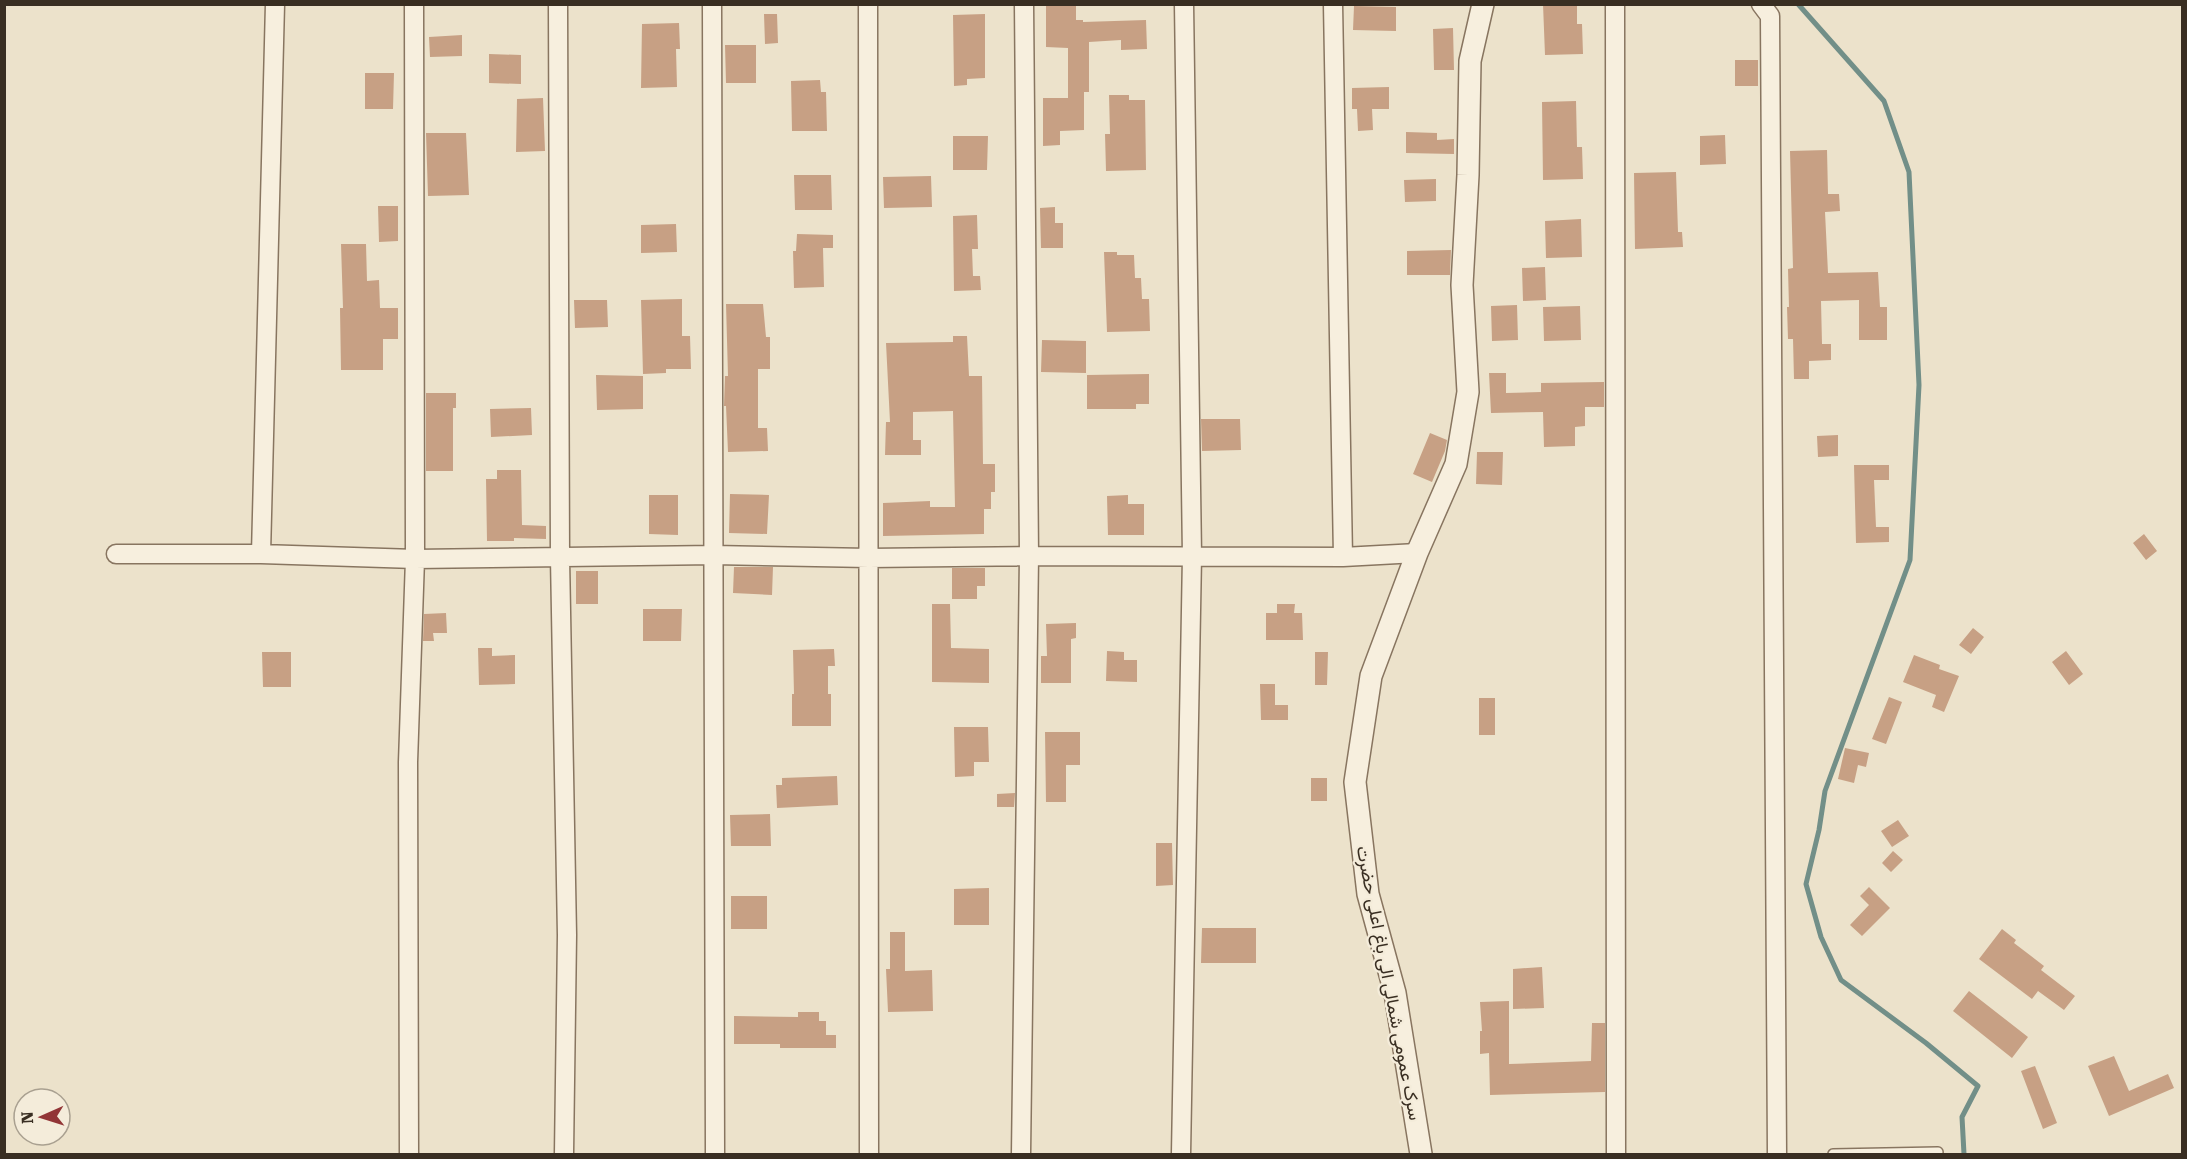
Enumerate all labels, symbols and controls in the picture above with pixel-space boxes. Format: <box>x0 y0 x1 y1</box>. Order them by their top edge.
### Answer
street label: سرک عمومی شمالی الی باغ اعلی حضرت <box>1351 844 1426 1122</box>
north arrow <box>12 1087 72 1147</box>
text: N <box>18 1111 37 1124</box>

